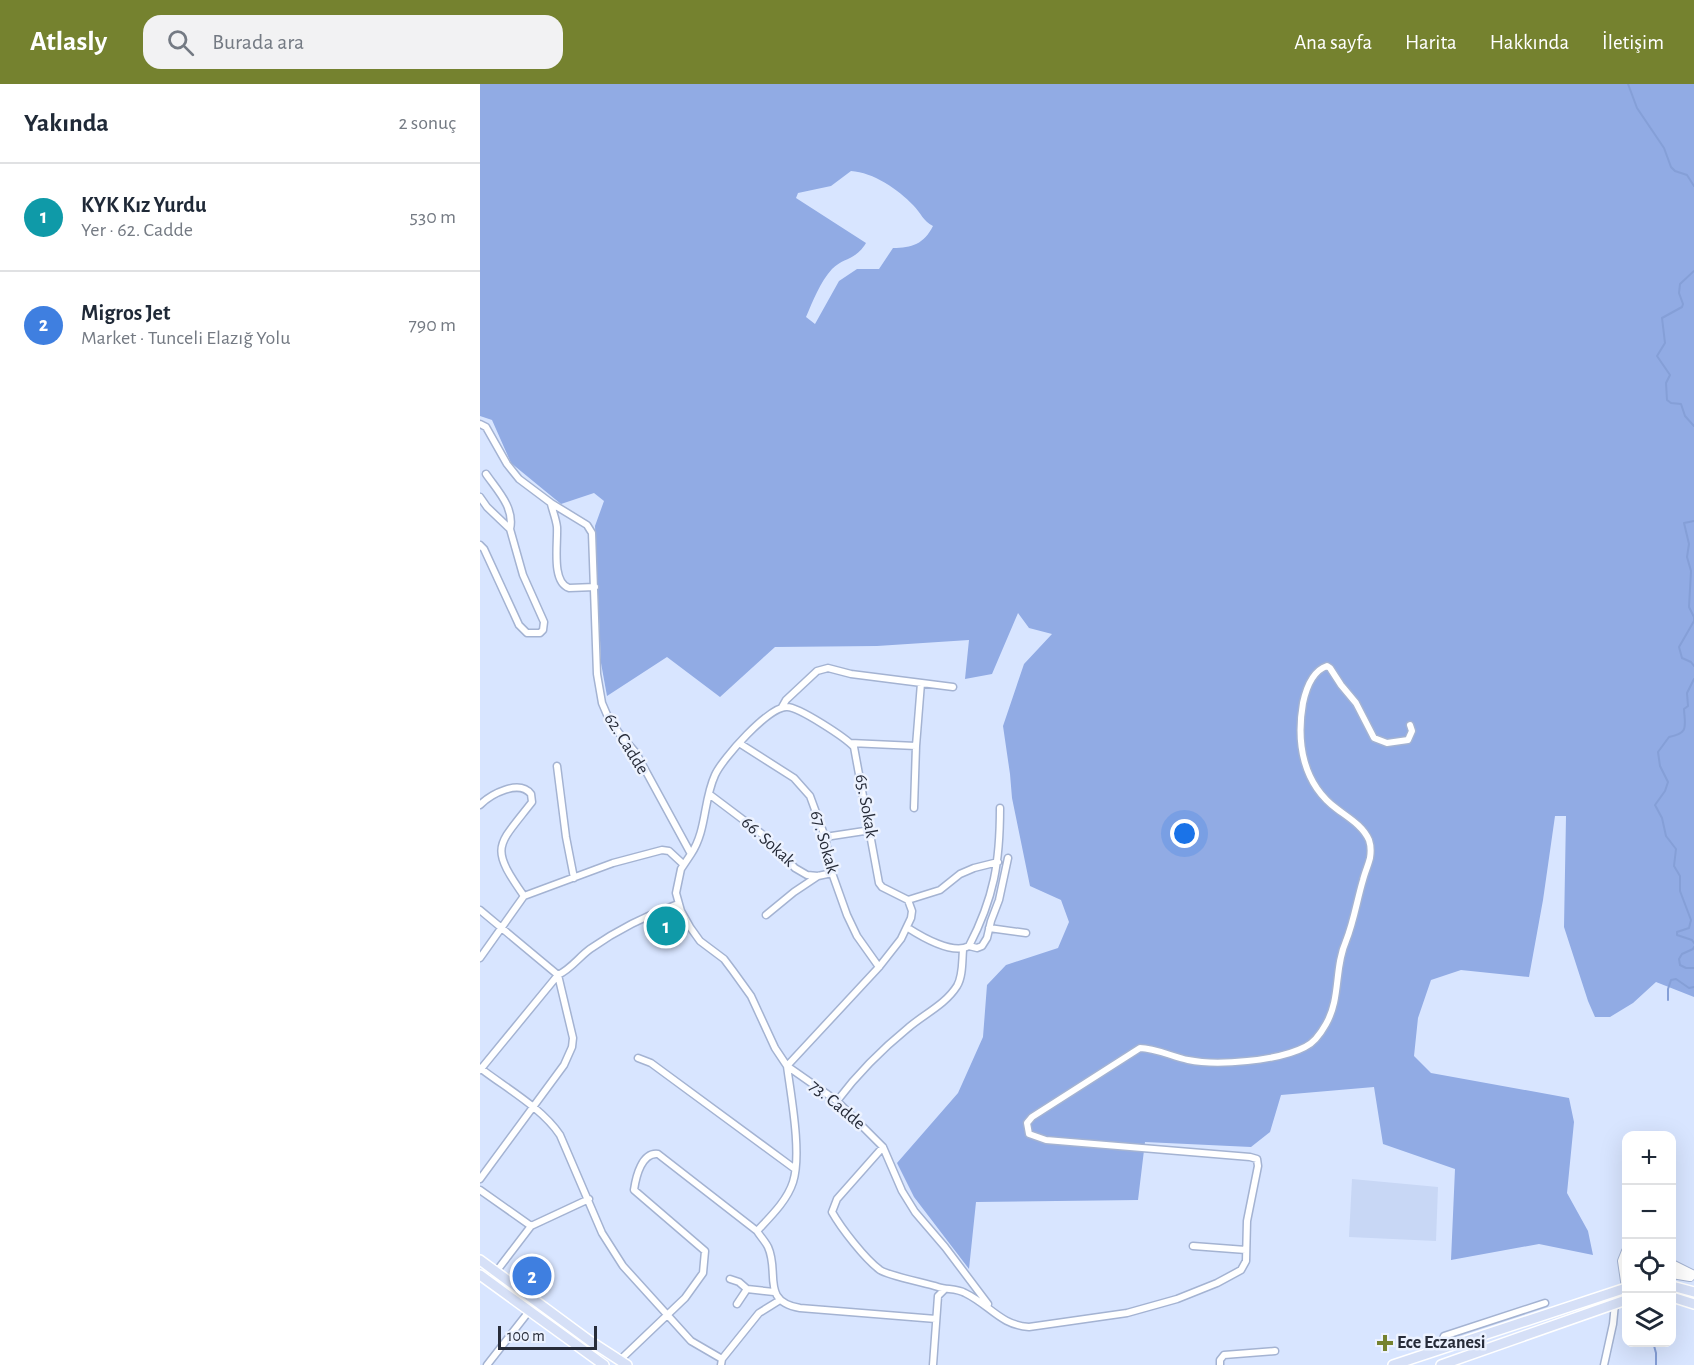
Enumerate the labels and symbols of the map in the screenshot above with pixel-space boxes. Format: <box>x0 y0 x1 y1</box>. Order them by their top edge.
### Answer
street label: 62. Cadde <box>600 710 652 778</box>
street label: 65. Sokak <box>852 773 881 840</box>
street label: 67. Sokak <box>806 809 842 876</box>
street label: 66. Sokak <box>738 813 799 871</box>
your location <box>1170 819 1199 848</box>
pin: 1 <box>646 904 686 948</box>
street label: 73. Cadde <box>806 1077 868 1133</box>
pin: 2 <box>512 1254 552 1298</box>
scale bar <box>498 1323 597 1350</box>
place label: Ece Eczanesi <box>1397 1334 1486 1352</box>
marker: Ece Eczanesi <box>1378 1336 1392 1350</box>

